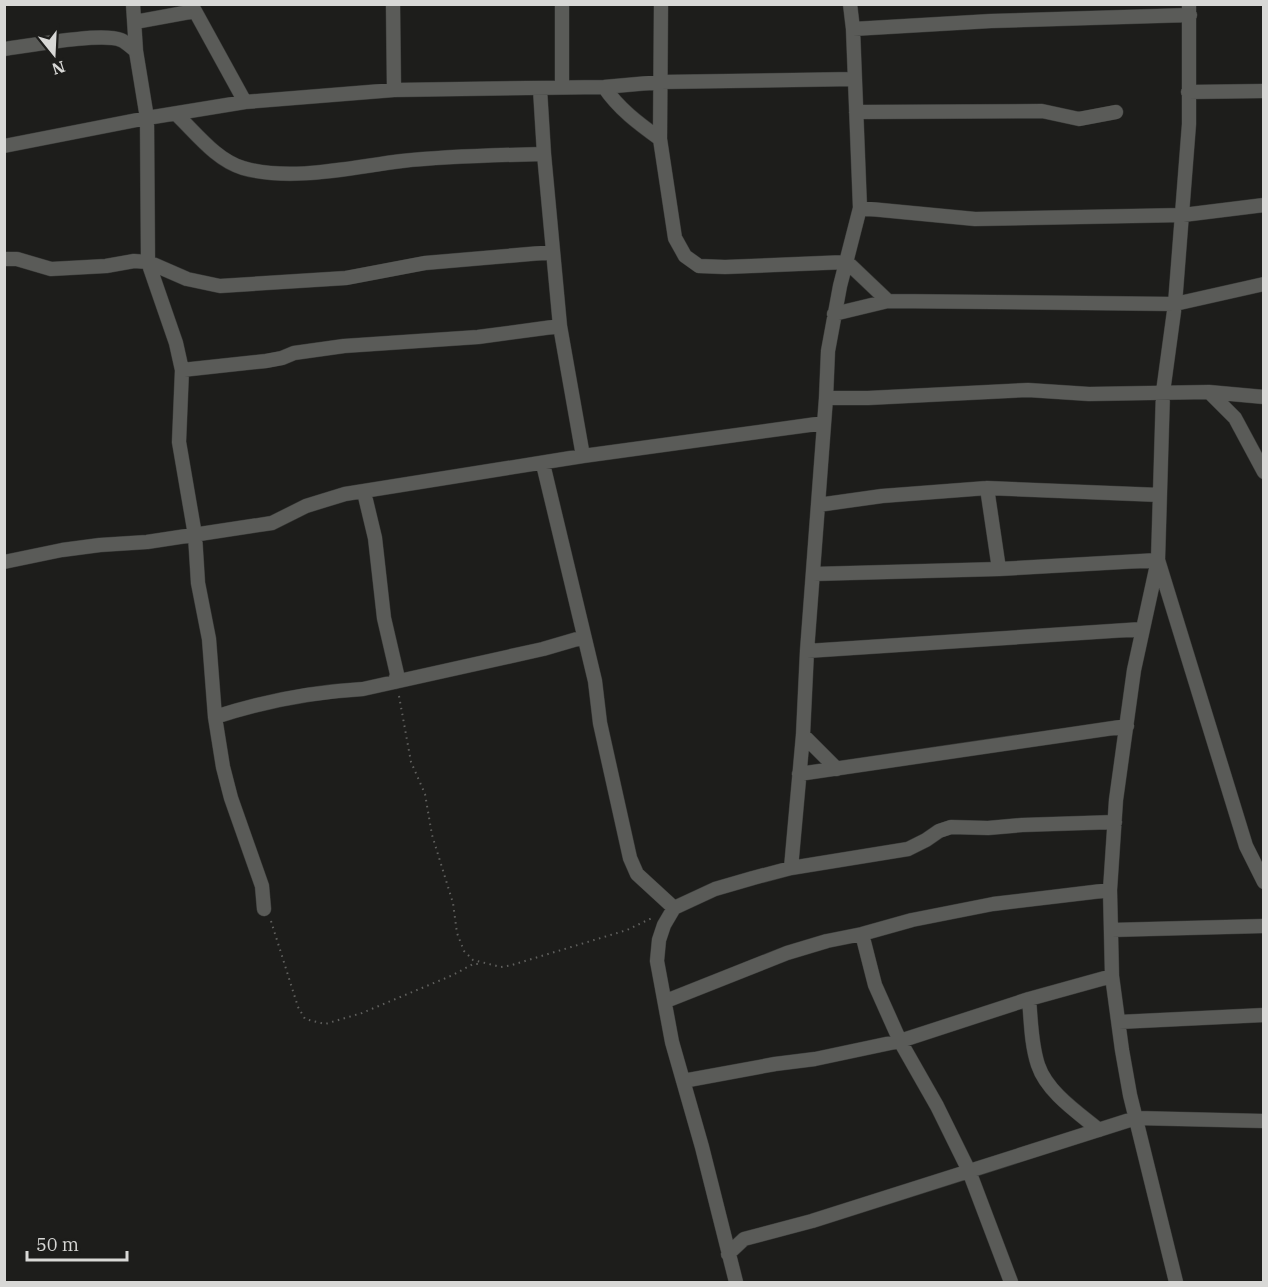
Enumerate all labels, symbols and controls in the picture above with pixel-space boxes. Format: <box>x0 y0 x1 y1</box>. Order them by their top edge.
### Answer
north arrow <box>24 24 84 84</box>
text: N <box>50 57 68 80</box>
scale bar <box>27 1224 128 1262</box>
text: 50 m <box>36 1233 79 1256</box>

